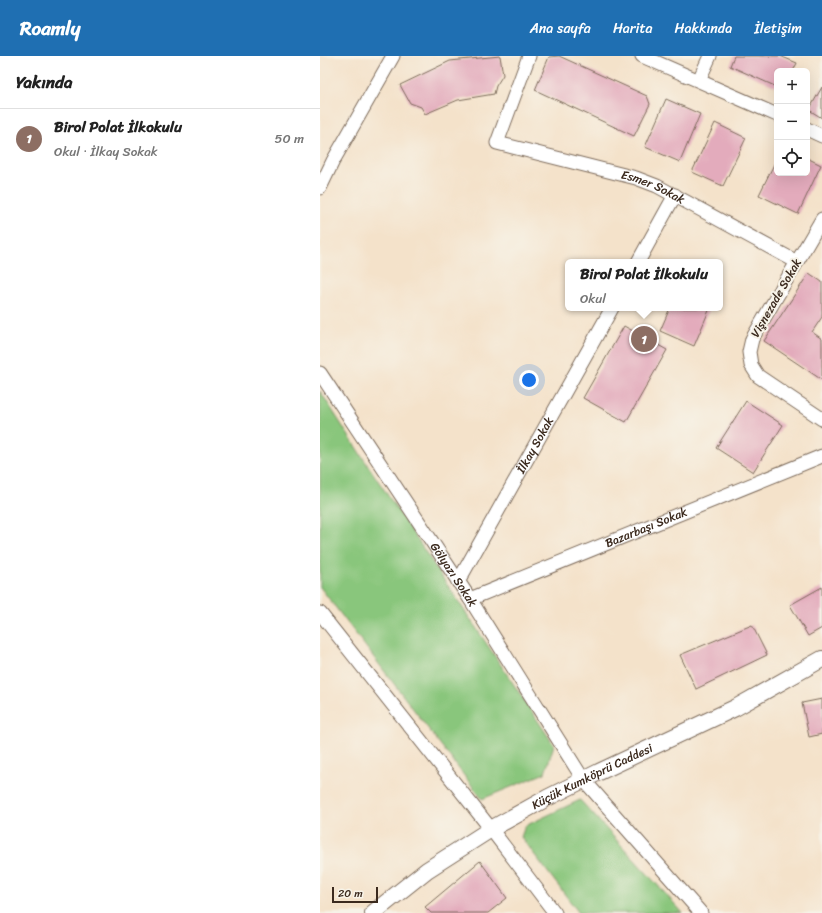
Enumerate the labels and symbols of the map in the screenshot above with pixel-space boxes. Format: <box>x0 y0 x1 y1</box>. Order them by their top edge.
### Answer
street label: Esmer Sokak <box>619 164 690 211</box>
street label: Vişnezade Sokak <box>744 254 808 342</box>
pin: 1 <box>631 324 657 354</box>
your location <box>519 370 539 390</box>
street label: İlkay Sokak <box>510 412 560 479</box>
street label: Bazarbaşı Sokak <box>602 501 691 554</box>
street label: Gölyazı Sokak <box>424 538 484 612</box>
street label: Küçük Kumköprü Caddesi <box>527 737 657 816</box>
scale bar <box>332 885 378 904</box>

